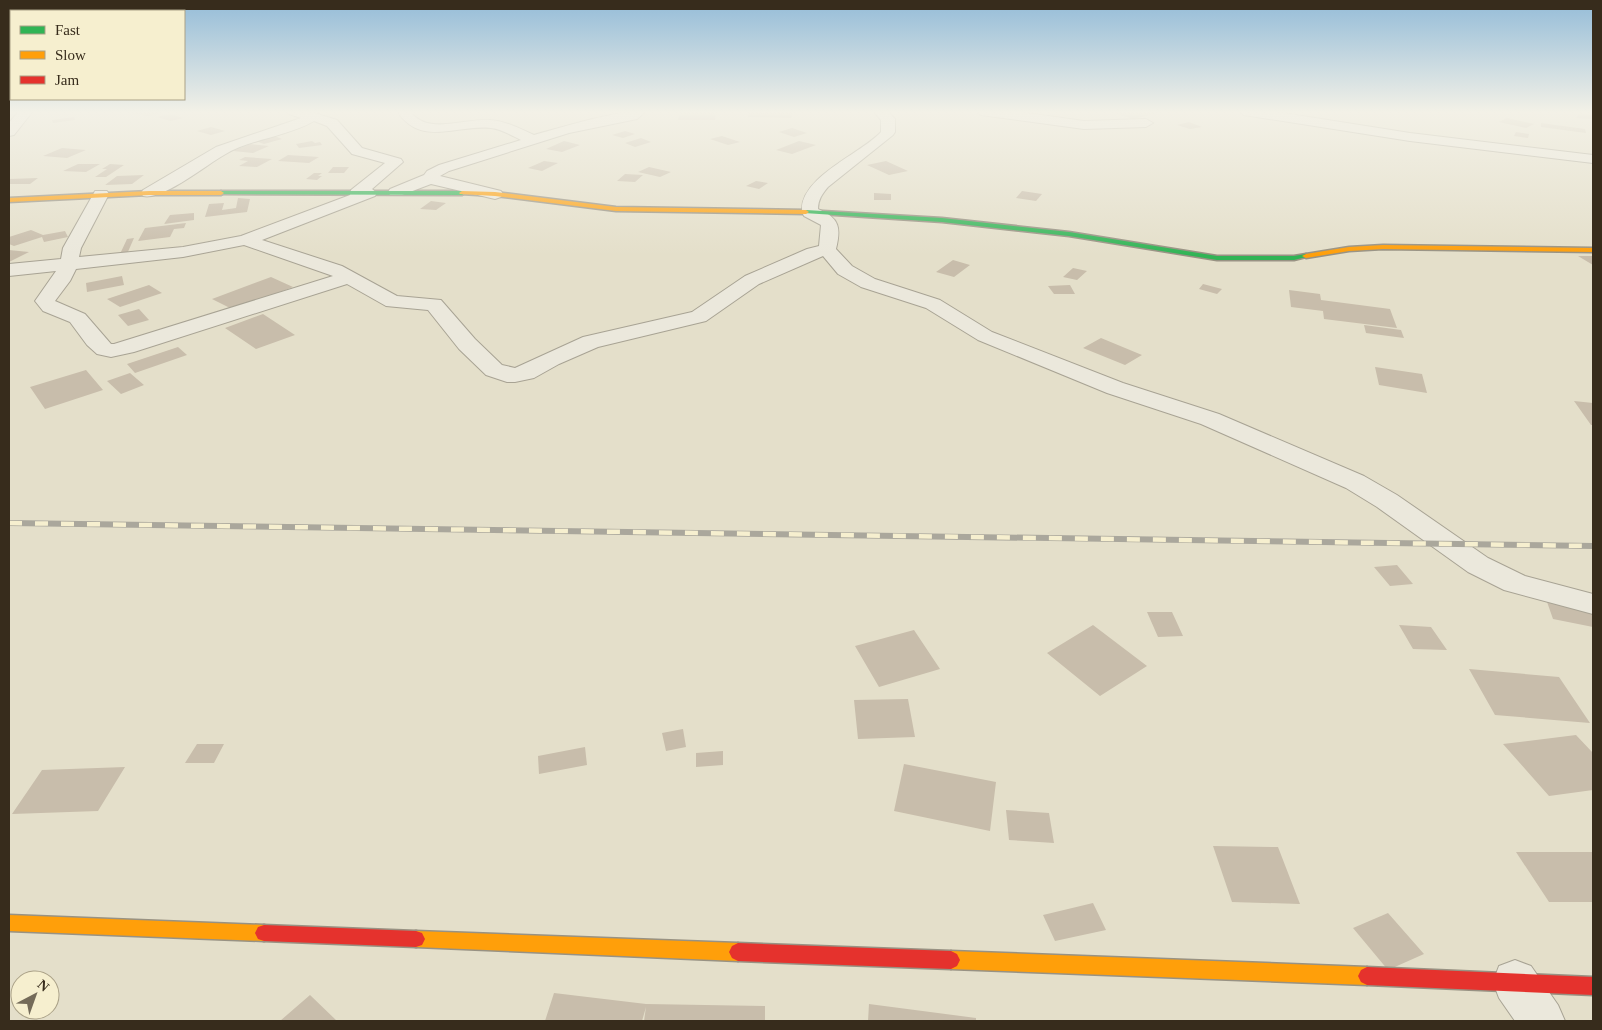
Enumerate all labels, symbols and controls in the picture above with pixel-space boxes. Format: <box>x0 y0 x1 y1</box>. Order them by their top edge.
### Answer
legend <box>10 10 185 100</box>
text: Fast <box>55 22 81 38</box>
text: Slow <box>55 47 86 63</box>
text: Jam <box>55 72 79 88</box>
north arrow <box>10 970 60 1020</box>
text: N <box>34 977 52 995</box>

